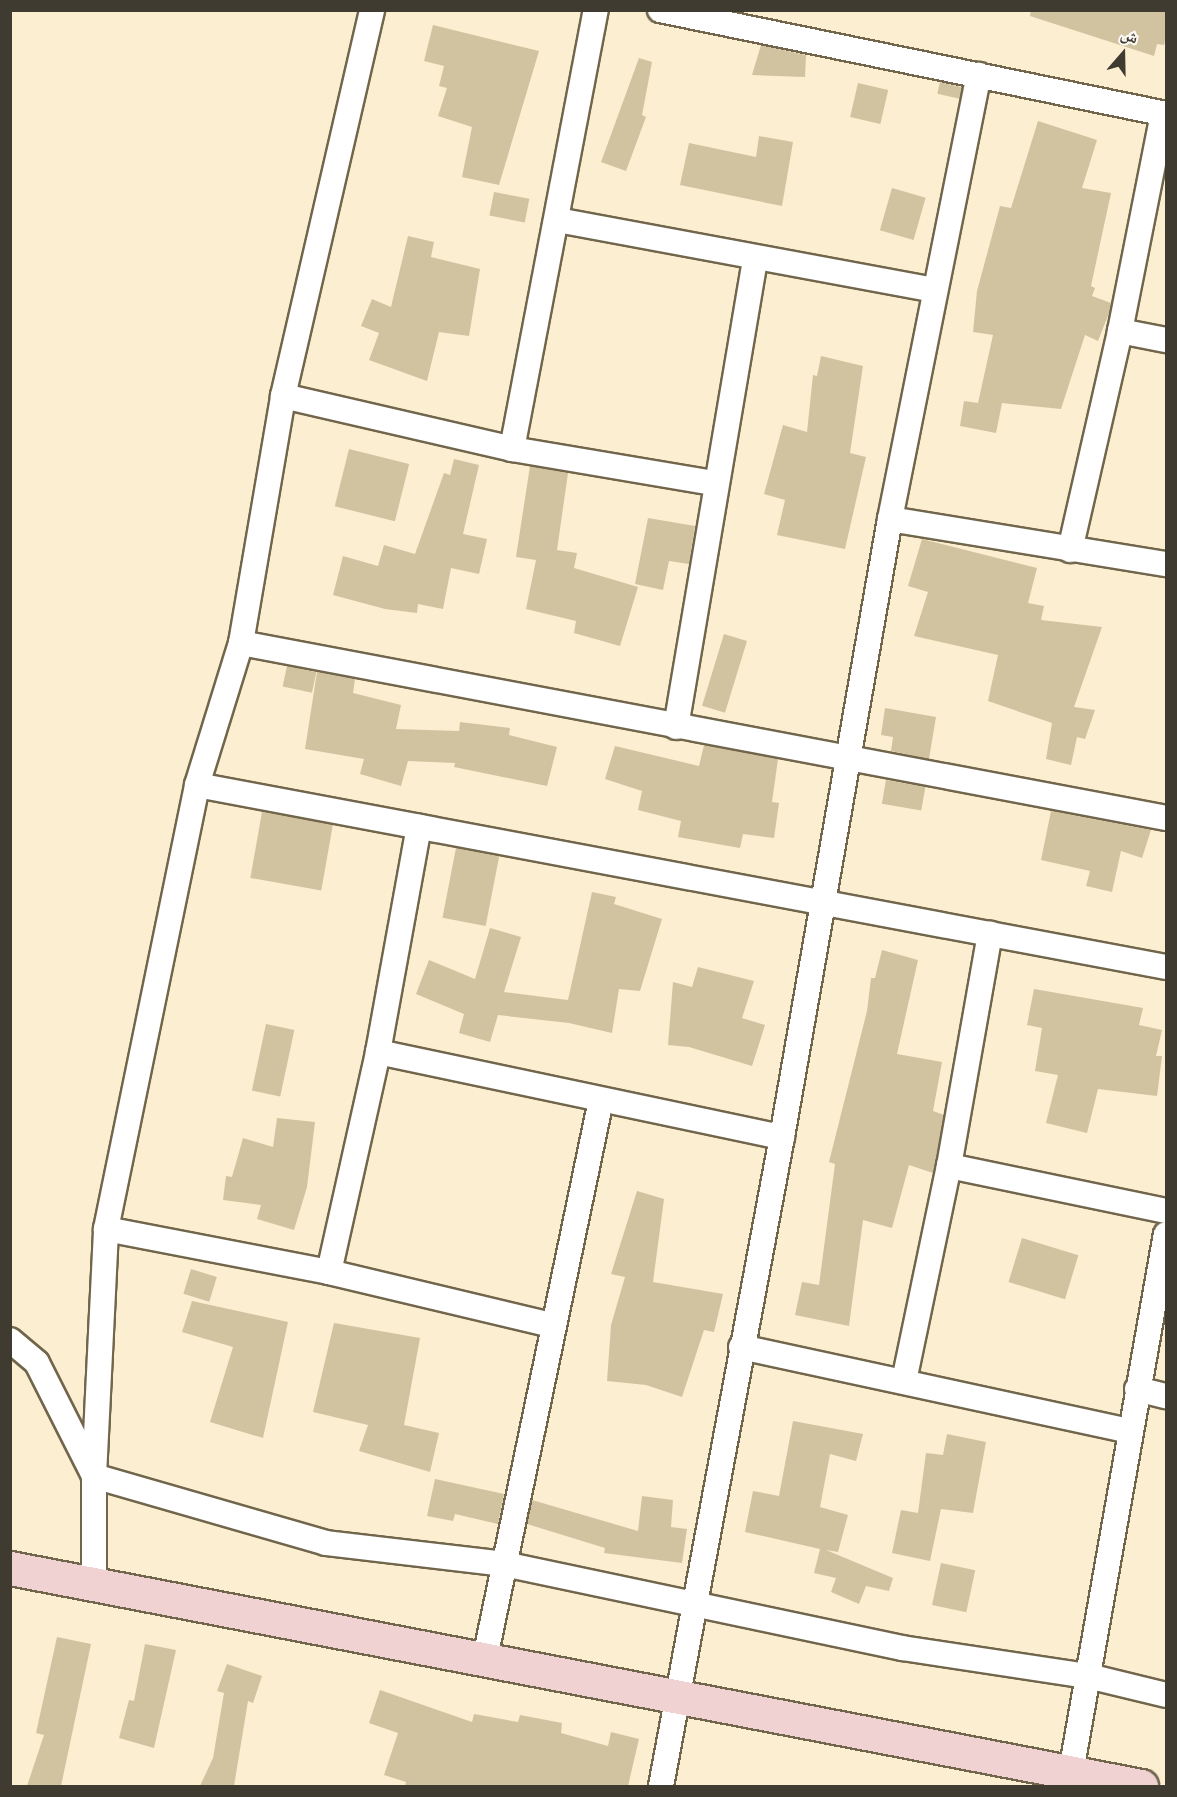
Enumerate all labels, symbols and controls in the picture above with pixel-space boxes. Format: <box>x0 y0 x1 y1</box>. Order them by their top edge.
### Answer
north arrow <box>1093 24 1153 84</box>
text: ش <box>1118 25 1141 49</box>

